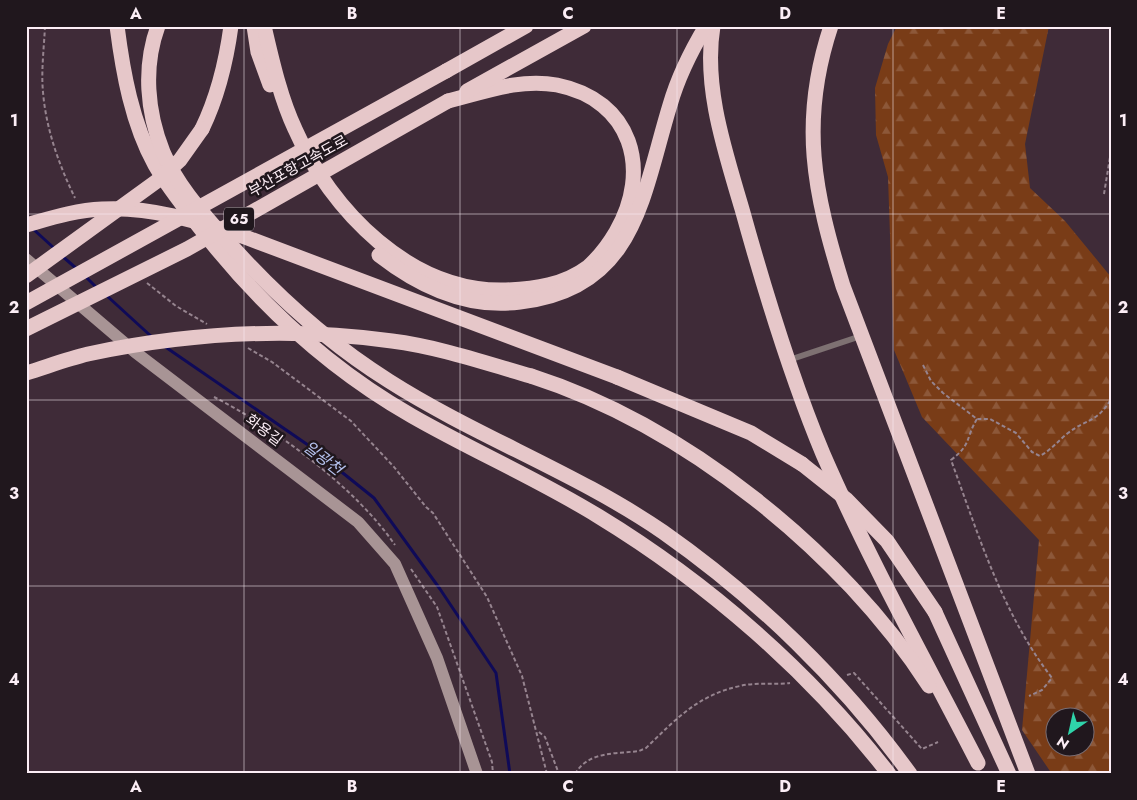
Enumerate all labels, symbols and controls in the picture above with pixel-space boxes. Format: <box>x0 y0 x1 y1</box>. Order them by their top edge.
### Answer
text: A <box>129 2 142 25</box>
text: B <box>347 2 357 25</box>
text: C <box>562 2 574 25</box>
text: D <box>779 2 791 25</box>
text: E <box>996 2 1006 25</box>
text: 1 <box>10 109 18 132</box>
text: 1 <box>1119 109 1127 132</box>
street label: 부산포항고속도로 <box>244 130 352 202</box>
road number: 65 <box>224 208 254 230</box>
text: 2 <box>9 296 19 319</box>
text: 2 <box>1118 296 1128 319</box>
street label: 화용길 <box>241 409 287 451</box>
water label: 일광천 <box>299 435 349 482</box>
text: 3 <box>9 482 19 505</box>
text: 3 <box>1118 482 1128 505</box>
text: 4 <box>8 668 20 691</box>
text: 4 <box>1117 668 1129 691</box>
north arrow <box>1044 708 1094 758</box>
text: N <box>1053 731 1073 754</box>
text: A <box>129 775 142 798</box>
text: B <box>347 775 357 798</box>
text: C <box>562 775 574 798</box>
text: D <box>779 775 791 798</box>
text: E <box>996 775 1006 798</box>

